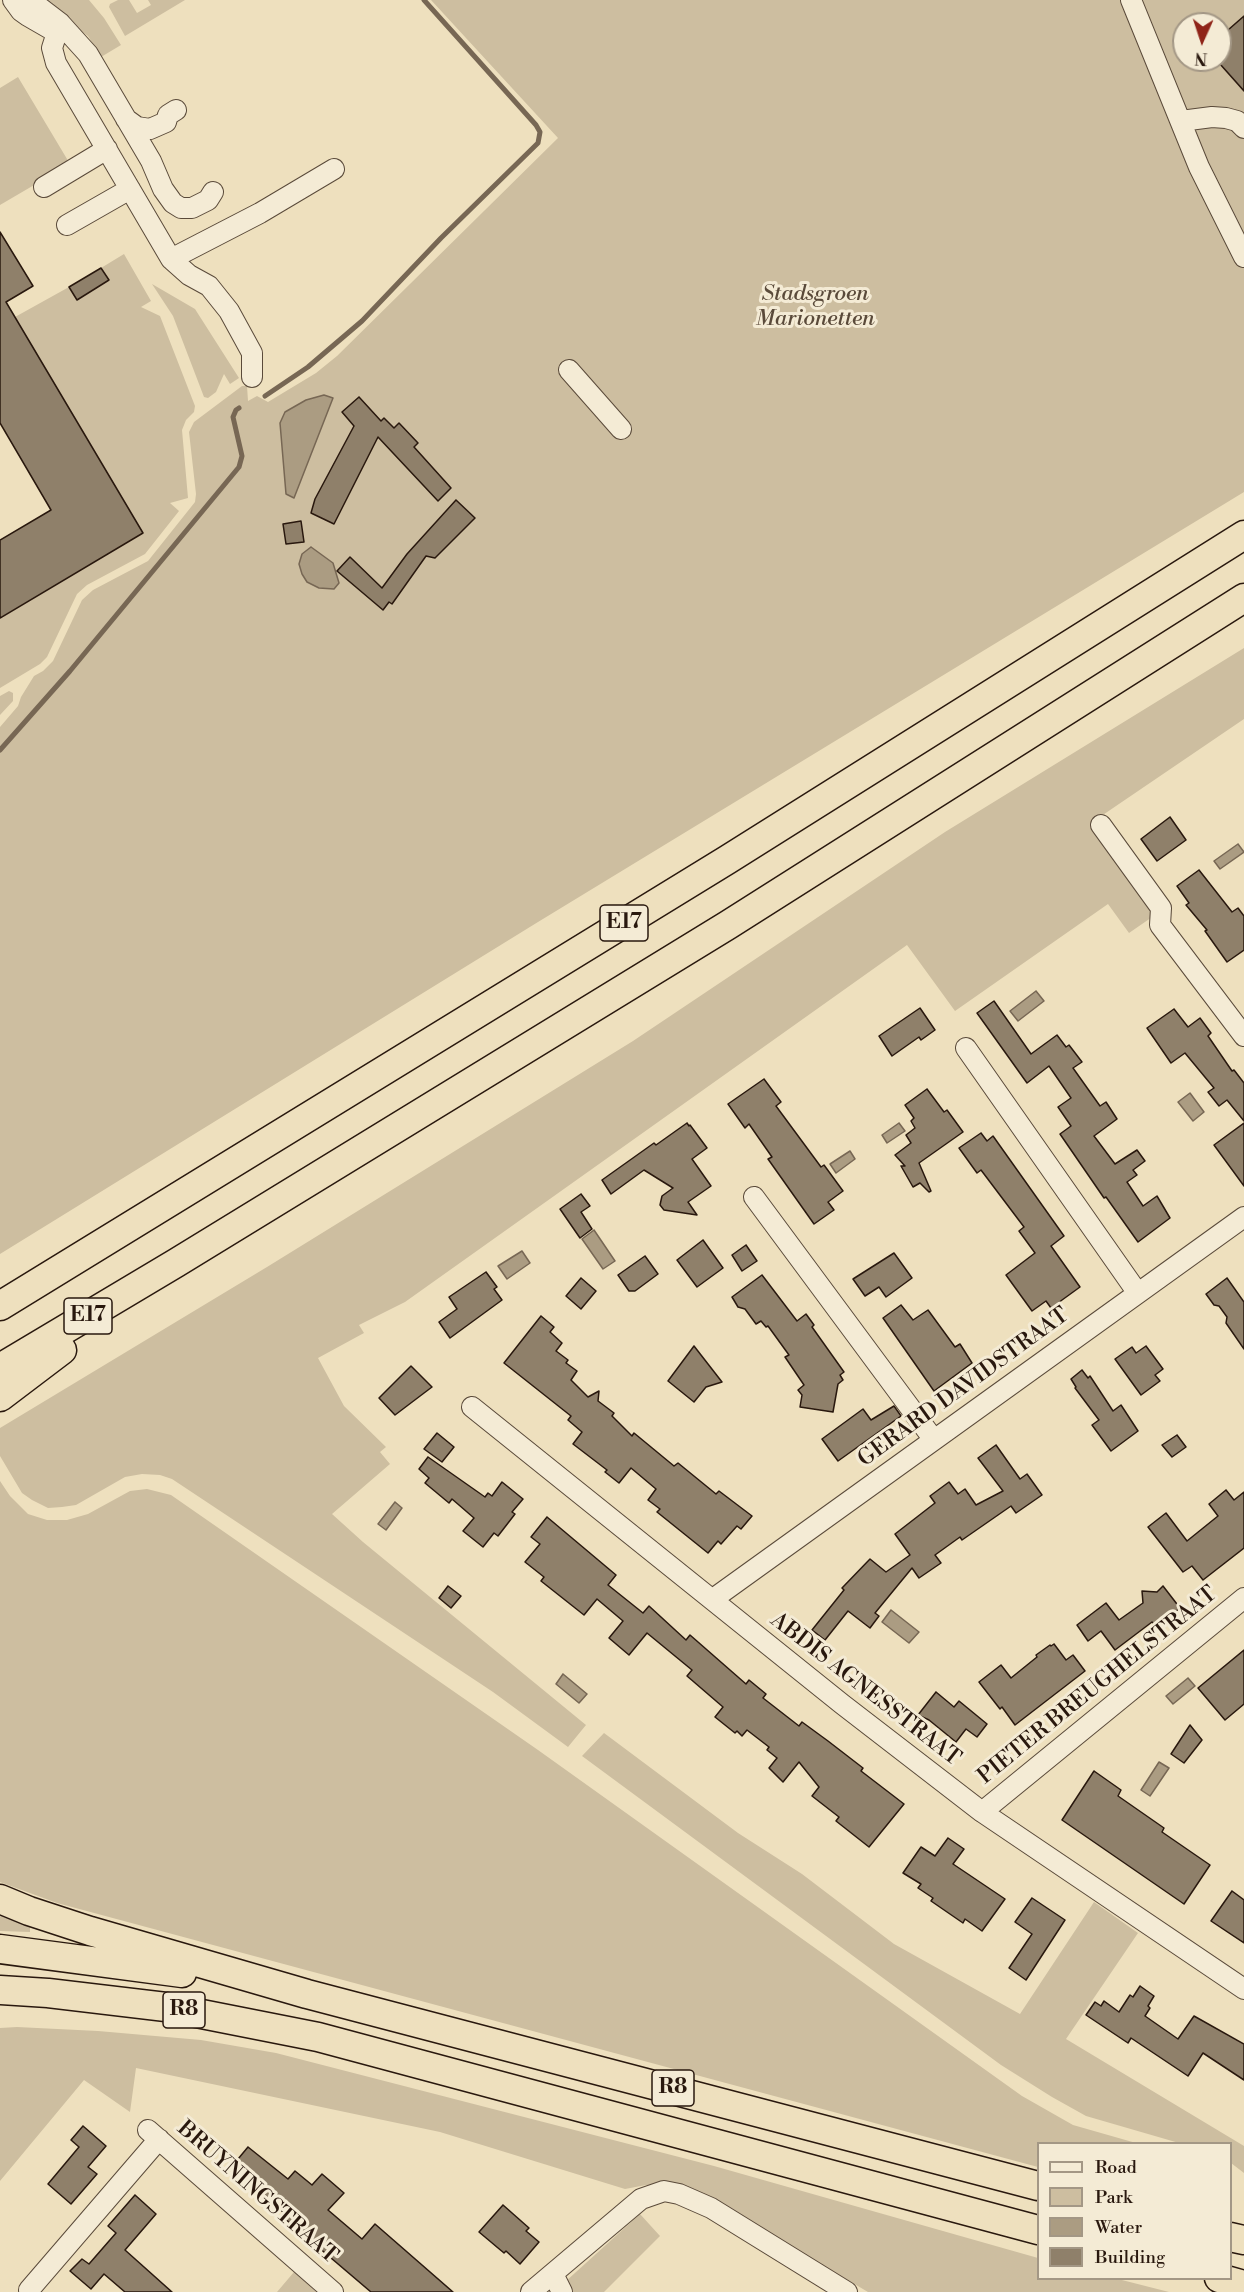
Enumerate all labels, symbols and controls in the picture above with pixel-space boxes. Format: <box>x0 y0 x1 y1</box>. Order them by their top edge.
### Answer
north arrow <box>1172 12 1232 72</box>
text: N <box>1194 48 1208 68</box>
park label: Stadsgroen Marionetten <box>755 282 875 334</box>
road number: E17 <box>600 905 648 941</box>
road number: E17 <box>64 1298 112 1334</box>
street label: GERARD DAVIDSTRAAT <box>854 1303 1074 1473</box>
street label: PIETER BREUGHELSTRAAT <box>973 1581 1223 1791</box>
street label: ABDIS AGNESSTRAAT <box>765 1608 965 1772</box>
road number: R8 <box>163 1992 205 2028</box>
road number: R8 <box>652 2070 694 2106</box>
street label: BRUYNINGSTRAAT <box>171 2116 343 2270</box>
legend <box>1037 2142 1232 2280</box>
text: Road <box>1095 2156 1137 2179</box>
text: Park <box>1095 2186 1132 2209</box>
text: Water <box>1095 2216 1142 2239</box>
text: Building <box>1095 2246 1165 2269</box>

